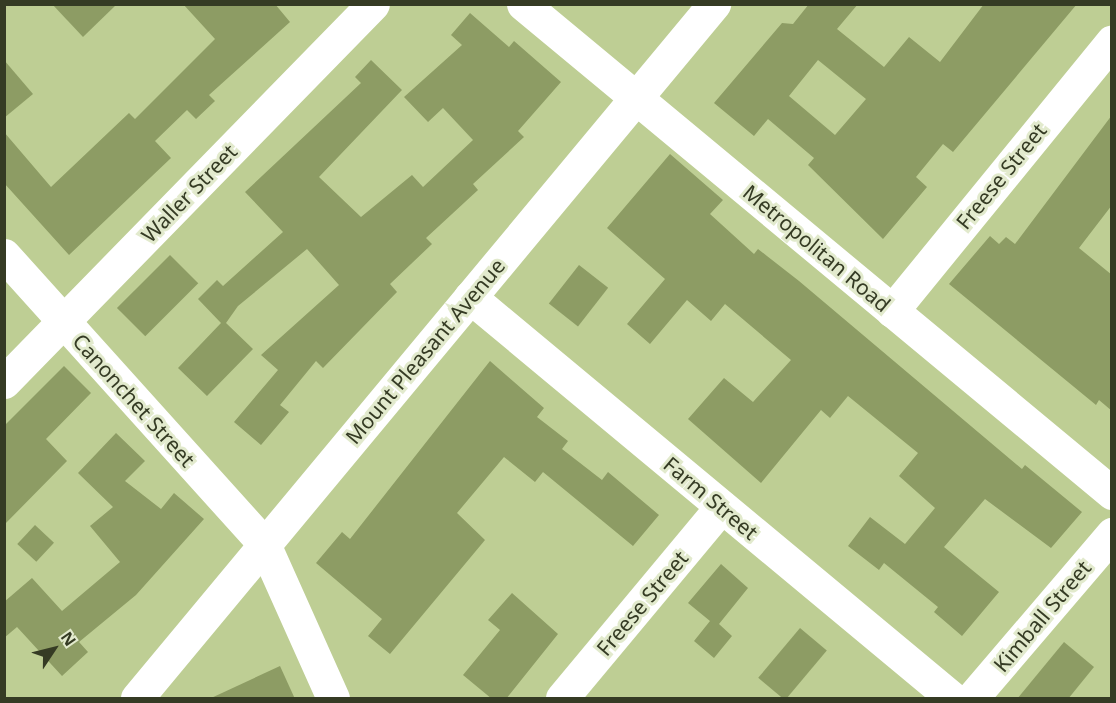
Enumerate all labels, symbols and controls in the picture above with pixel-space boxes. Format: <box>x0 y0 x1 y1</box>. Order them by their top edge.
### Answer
street label: Freese Street <box>951 118 1051 234</box>
street label: Waller Street <box>136 139 242 247</box>
street label: Metropolitan Road <box>738 179 896 317</box>
street label: Mount Pleasant Avenue <box>340 253 510 449</box>
street label: Canonchet Street <box>68 328 200 472</box>
street label: Farm Street <box>659 451 763 545</box>
street label: Freese Street <box>591 546 693 660</box>
street label: Kimball Street <box>988 555 1096 677</box>
north arrow <box>24 619 84 679</box>
text: N <box>56 627 81 650</box>

